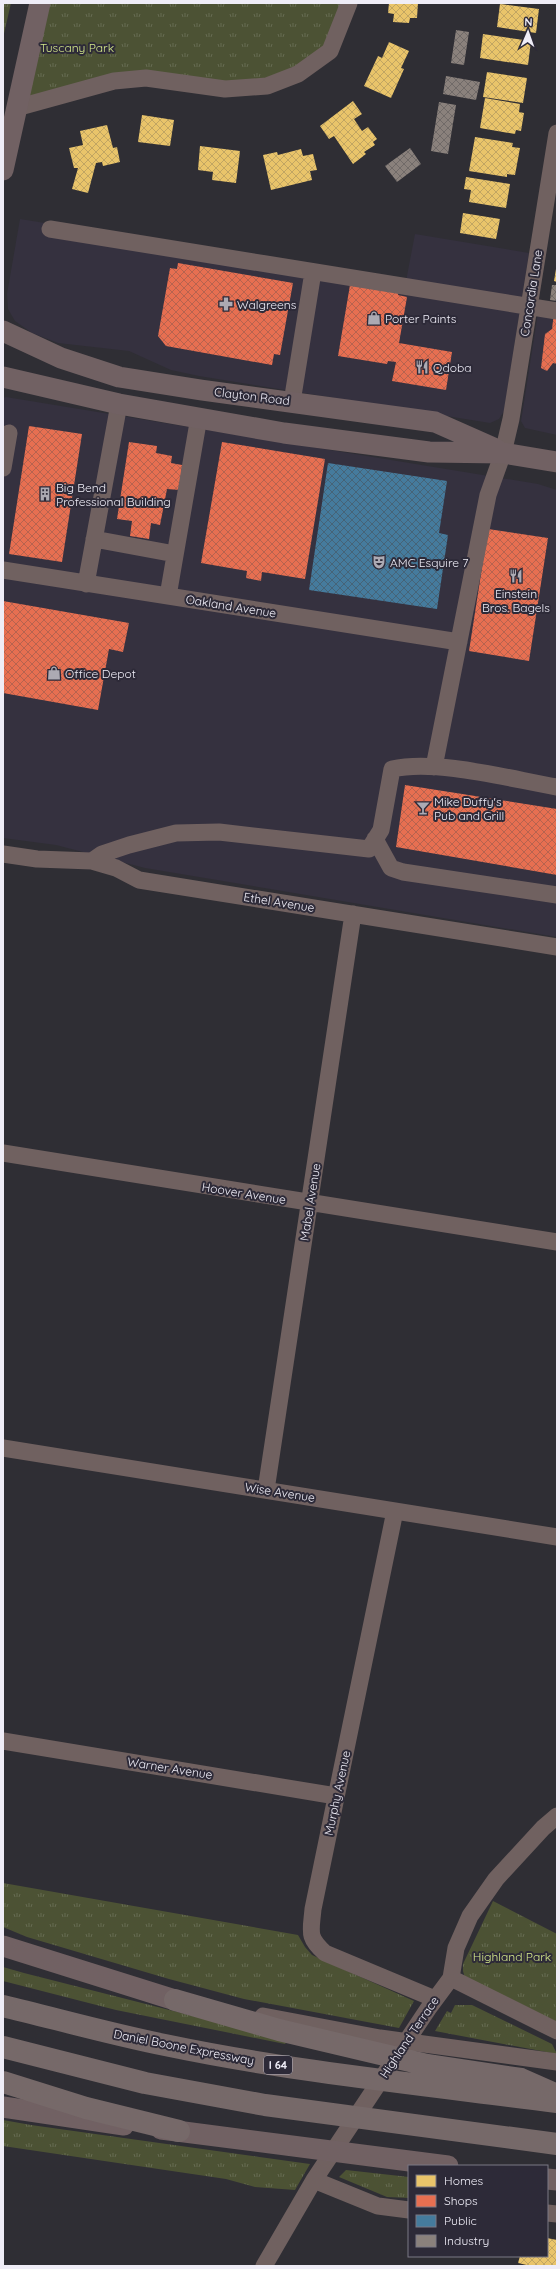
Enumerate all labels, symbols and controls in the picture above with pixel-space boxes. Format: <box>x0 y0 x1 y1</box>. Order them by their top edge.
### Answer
north arrow <box>508 12 548 52</box>
text: N <box>524 15 533 29</box>
park label: Tuscany Park <box>40 40 114 55</box>
street label: Concordia Lane <box>517 248 545 337</box>
pharmacy icon: Walgreens <box>218 296 234 312</box>
place label: Walgreens <box>237 297 297 312</box>
shop icon: Porter Paints <box>366 310 382 326</box>
place label: Porter Paints <box>385 311 457 326</box>
restaurant icon: Qdoba <box>414 359 430 375</box>
place label: Qdoba <box>433 360 471 375</box>
street label: Clayton Road <box>213 384 291 408</box>
place label: Big Bend Professional Building <box>56 480 171 509</box>
building icon: Big Bend Professional Building <box>37 486 53 502</box>
theatre icon: AMC Esquire 7 <box>371 554 387 570</box>
place label: AMC Esquire 7 <box>390 555 468 570</box>
restaurant icon: Einstein Bros. Bagels <box>508 568 524 584</box>
place label: Einstein Bros. Bagels <box>482 586 550 615</box>
street label: Oakland Avenue <box>185 591 278 621</box>
shop icon: Office Depot <box>46 665 62 681</box>
place label: Office Depot <box>65 666 136 681</box>
place label: Mike Duffy's Pub and Grill <box>434 794 504 823</box>
bar icon: Mike Duffy's Pub and Grill <box>415 800 431 816</box>
street label: Ethel Avenue <box>242 889 316 915</box>
street label: Mabel Avenue <box>296 1162 324 1242</box>
street label: Hoover Avenue <box>201 1179 287 1207</box>
street label: Wise Avenue <box>244 1479 316 1505</box>
street label: Murphy Avenue <box>321 1749 353 1837</box>
street label: Warner Avenue <box>126 1754 214 1782</box>
park label: Highland Park <box>473 1949 551 1964</box>
street label: Highland Terrace <box>376 1993 442 2081</box>
street label: Daniel Boone Expressway <box>112 2026 256 2068</box>
road number: I 64 <box>264 2056 292 2074</box>
legend <box>408 2165 548 2257</box>
text: Homes <box>444 2173 484 2188</box>
text: Shops <box>444 2193 478 2208</box>
text: Public <box>444 2213 477 2228</box>
text: Industry <box>444 2233 489 2248</box>

